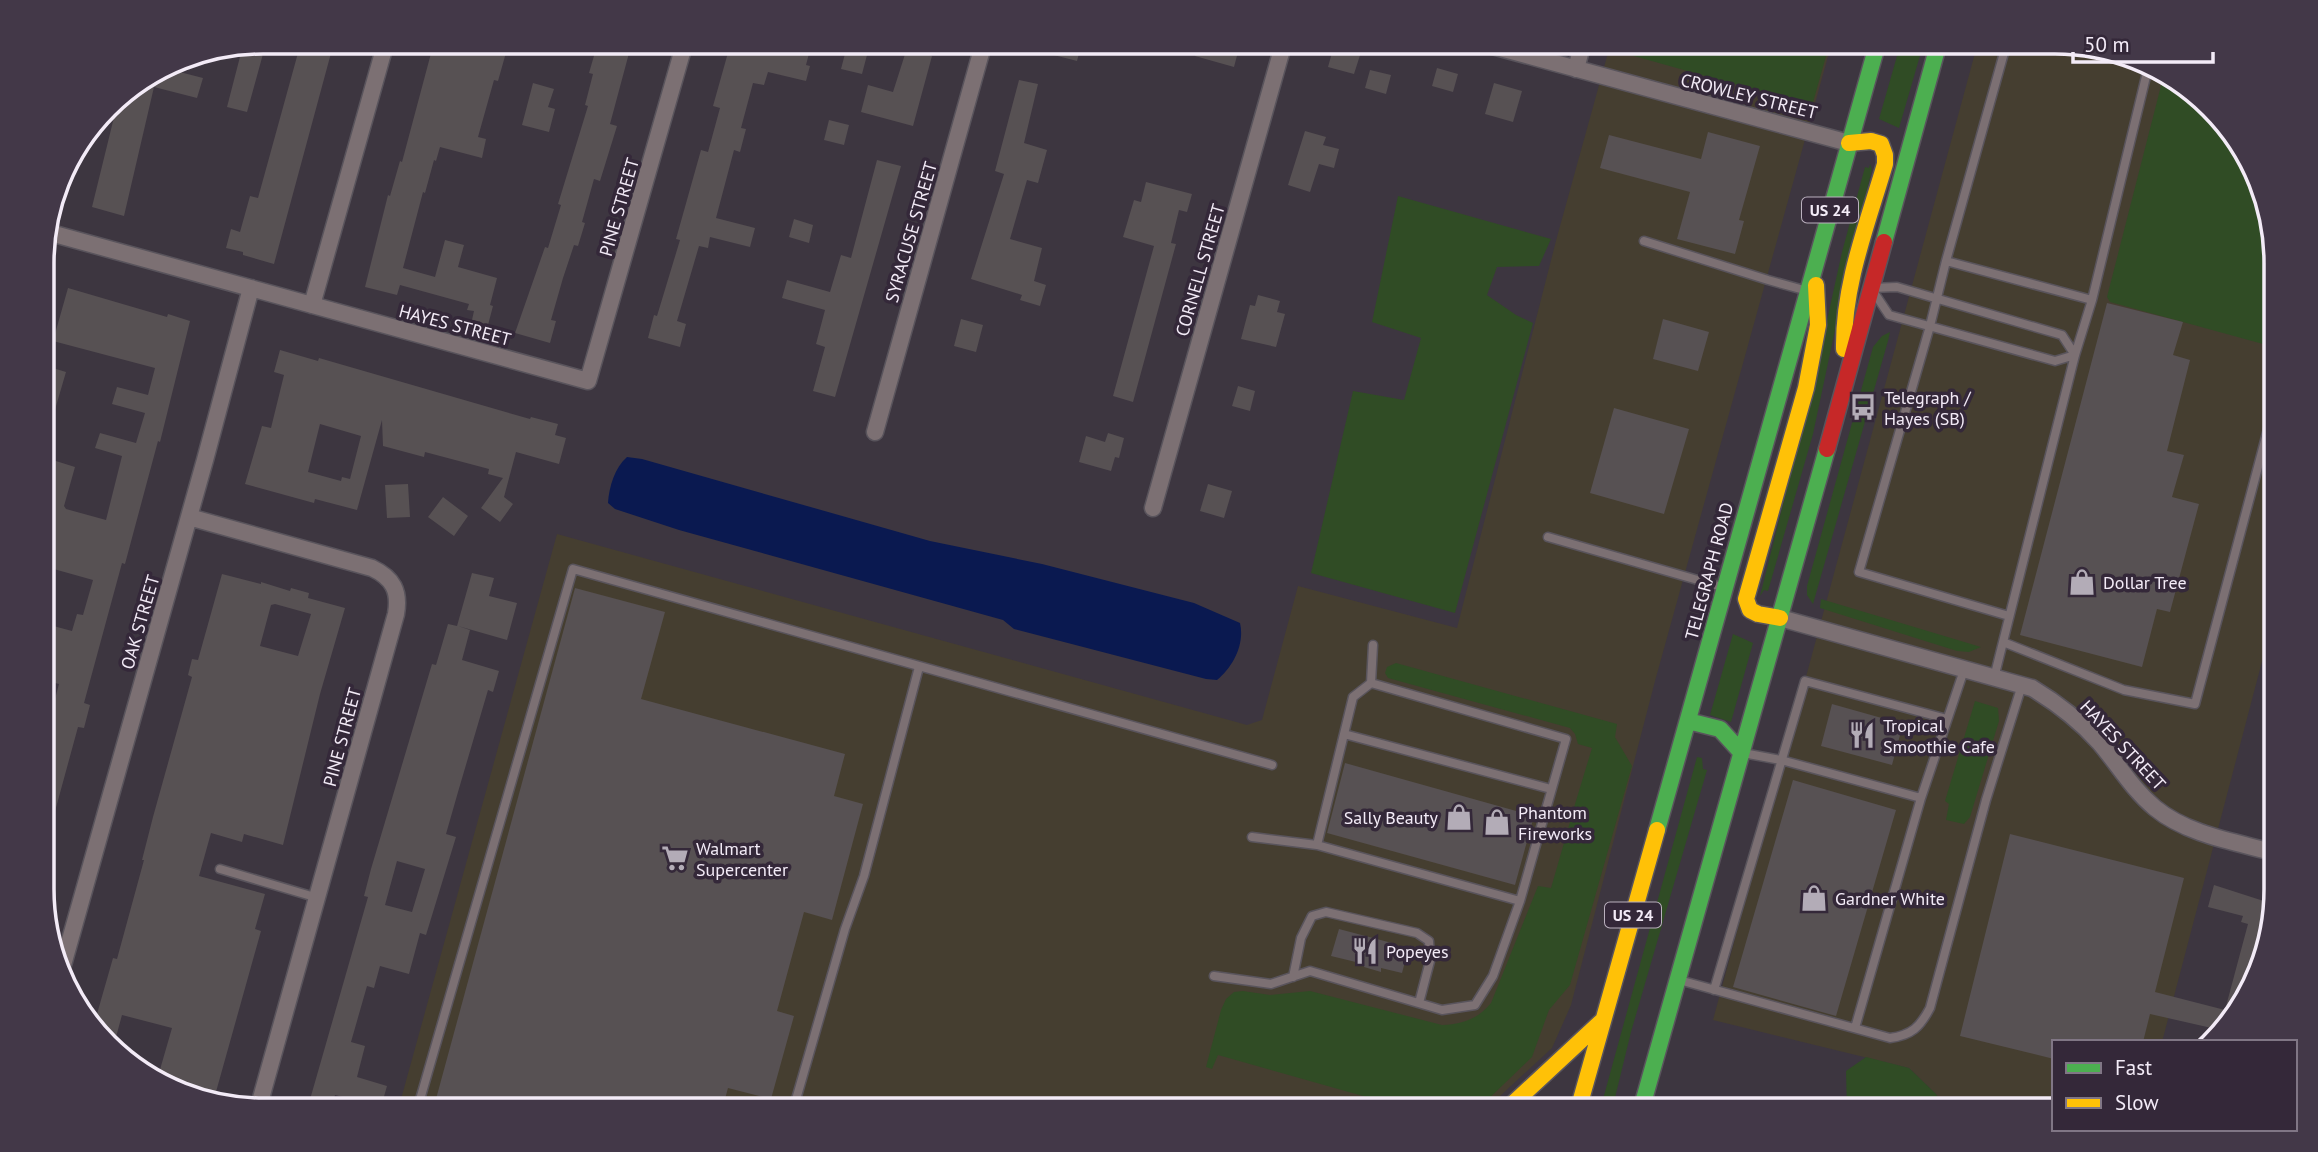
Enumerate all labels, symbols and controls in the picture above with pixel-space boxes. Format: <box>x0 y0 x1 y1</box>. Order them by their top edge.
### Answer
scale bar <box>2073 21 2213 65</box>
text: 50 m <box>2084 31 2130 58</box>
street label: CROWLEY STREET <box>1678 68 1820 124</box>
street label: PINE STREET <box>594 155 644 259</box>
street label: SYRACUSE STREET <box>880 159 942 305</box>
road number: US 24 <box>1802 198 1858 222</box>
street label: CORNELL STREET <box>1170 201 1230 339</box>
street label: HAYES STREET <box>396 299 514 351</box>
place label: Telegraph / Hayes (SB) <box>1884 386 1972 430</box>
bus stop icon: Telegraph / Hayes (SB) <box>1848 392 1878 422</box>
street label: TELEGRAPH ROAD <box>1680 500 1738 642</box>
shop icon: Dollar Tree <box>2067 567 2097 597</box>
place label: Dollar Tree <box>2103 571 2187 594</box>
street label: OAK STREET <box>116 572 164 672</box>
street label: PINE STREET <box>318 685 366 789</box>
street label: HAYES STREET <box>2075 695 2171 795</box>
place label: Tropical Smoothie Cafe <box>1883 714 1995 758</box>
restaurant icon: Tropical Smoothie Cafe <box>1847 720 1877 750</box>
place label: Phantom Fireworks <box>1518 801 1592 845</box>
shop icon: Sally Beauty <box>1444 802 1474 832</box>
place label: Sally Beauty <box>1344 806 1439 829</box>
shop icon: Phantom Fireworks <box>1482 807 1512 837</box>
place label: Walmart Supercenter <box>696 837 788 881</box>
supermarket icon: Walmart Supercenter <box>660 843 690 873</box>
shop icon: Gardner White <box>1799 883 1829 913</box>
place label: Gardner White <box>1835 887 1945 910</box>
road number: US 24 <box>1605 903 1661 928</box>
restaurant icon: Popeyes <box>1350 936 1380 966</box>
place label: Popeyes <box>1386 940 1448 963</box>
legend <box>2052 1040 2297 1131</box>
text: Fast <box>2115 1054 2152 1081</box>
text: Slow <box>2115 1089 2159 1116</box>

